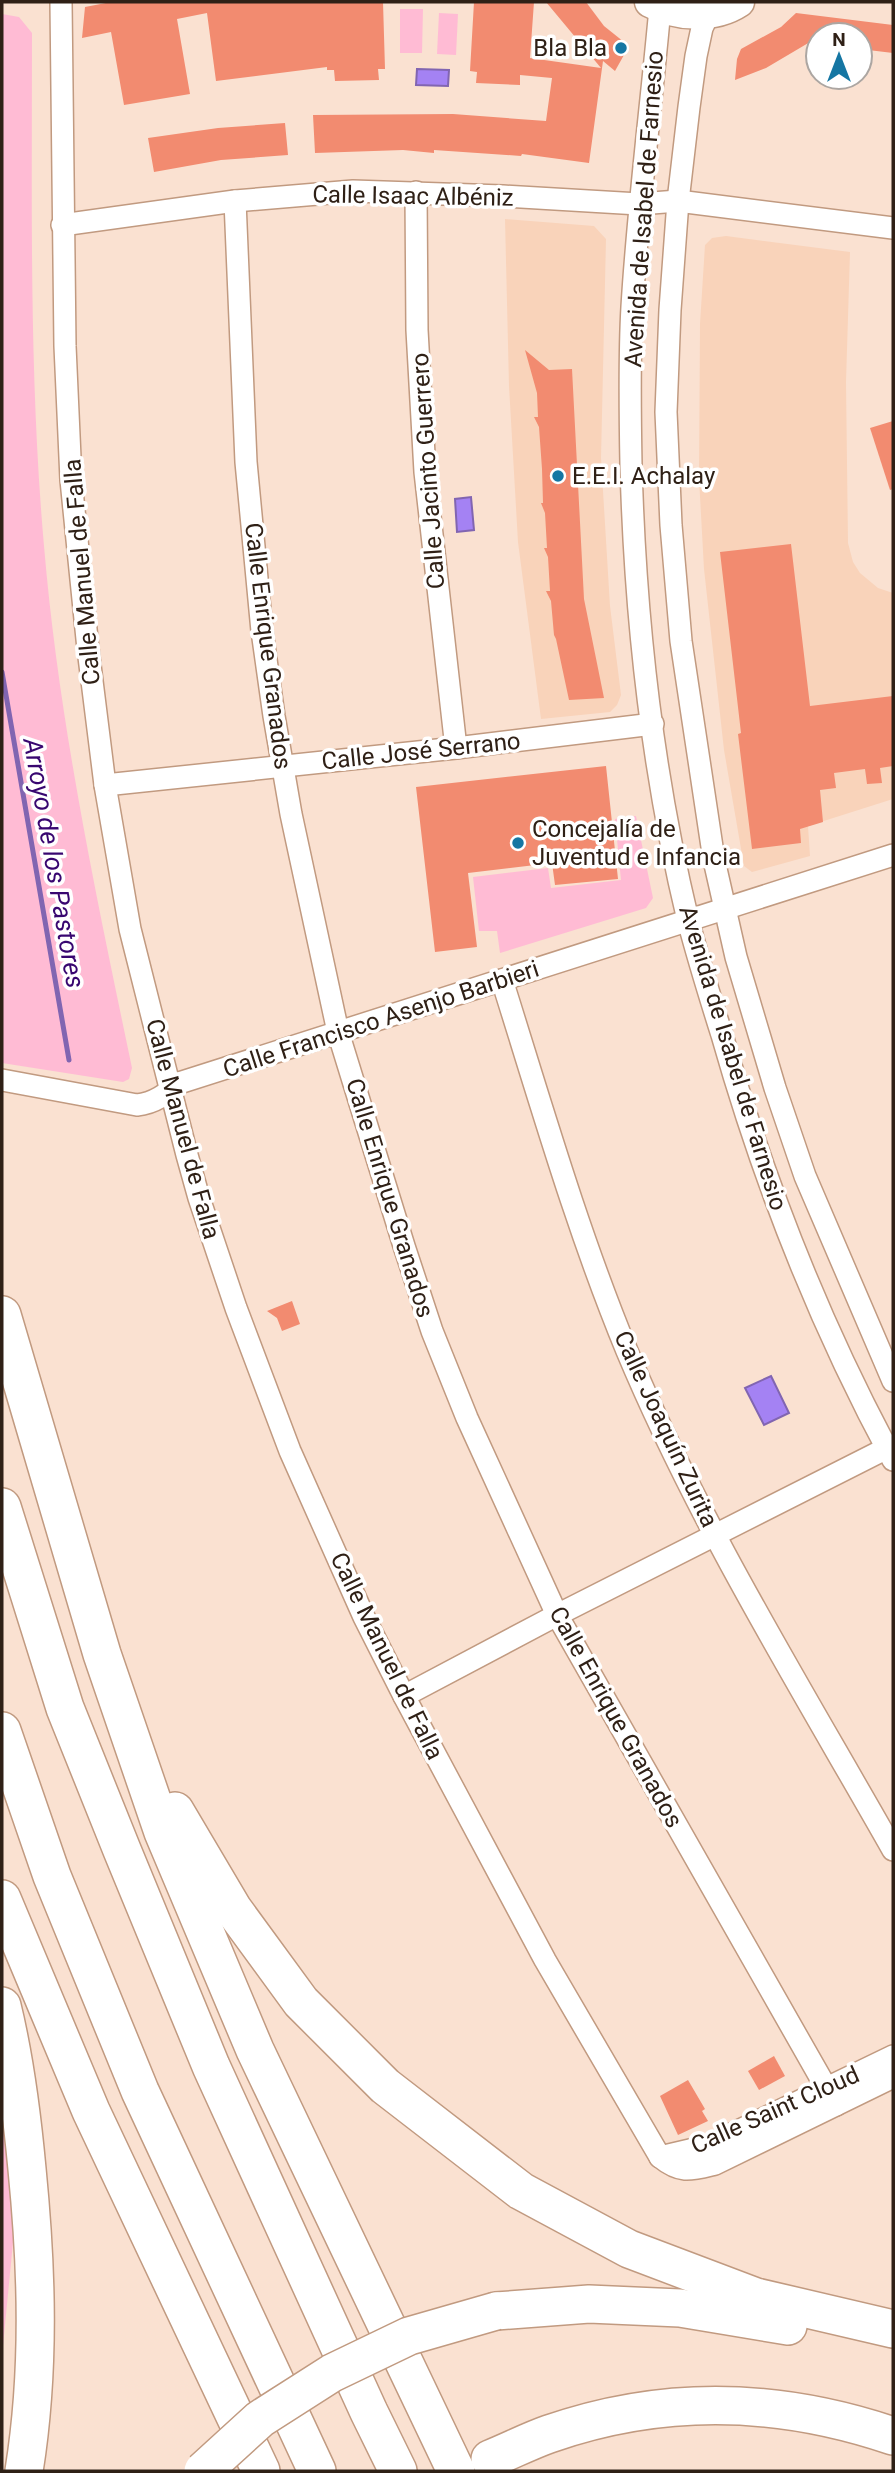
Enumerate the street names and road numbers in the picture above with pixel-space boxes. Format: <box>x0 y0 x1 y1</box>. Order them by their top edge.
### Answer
street label: Avenida de Isabel de Farnesio <box>619 50 669 368</box>
street label: Calle Isaac Albéniz <box>312 180 514 212</box>
street label: Calle Jacinto Guerrero <box>406 352 450 590</box>
street label: Calle Manuel de Falla <box>58 458 106 686</box>
street label: Calle Enrique Granados <box>239 521 297 771</box>
street label: Calle José Serrano <box>320 727 522 775</box>
street label: Avenida de Isabel de Farnesio <box>673 902 793 1214</box>
street label: Calle Francisco Asenjo Barbieri <box>220 955 542 1083</box>
street label: Calle Manuel de Falla <box>140 1016 226 1242</box>
street label: Calle Enrique Granados <box>340 1075 440 1321</box>
street label: Calle Joaquín Zurita <box>608 1326 724 1532</box>
street label: Calle Manuel de Falla <box>325 1548 449 1764</box>
street label: Calle Enrique Granados <box>544 1602 688 1832</box>
street label: Calle Saint Cloud <box>687 2060 863 2160</box>

